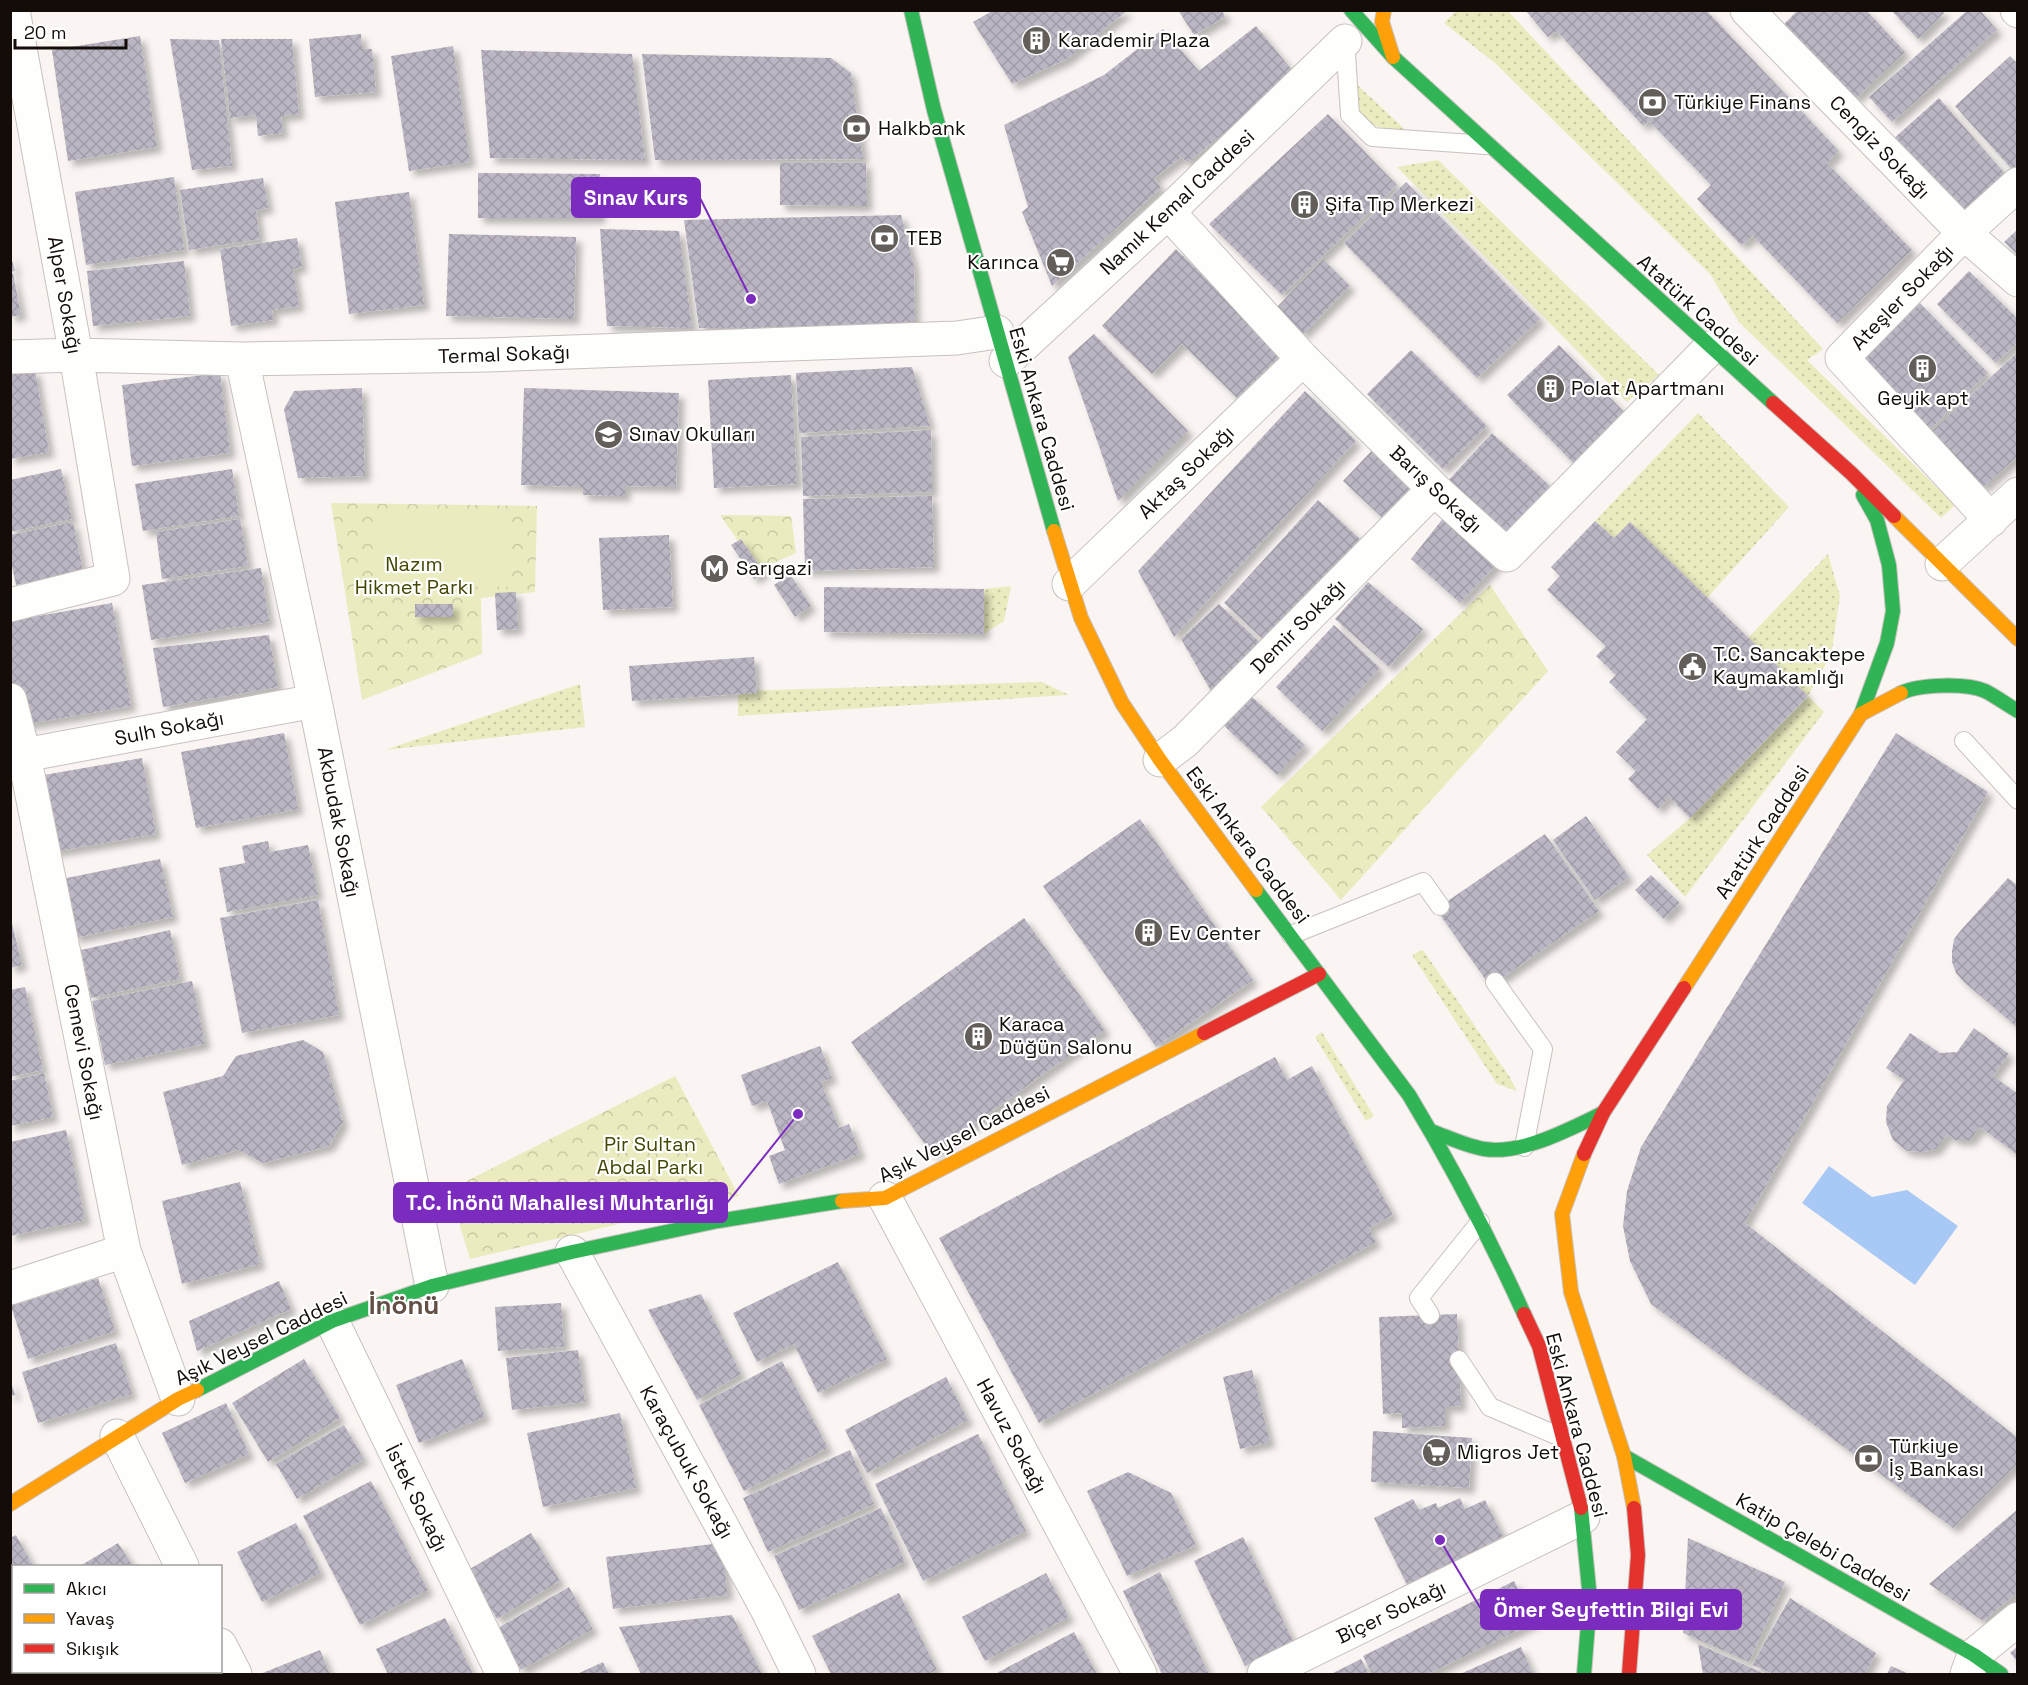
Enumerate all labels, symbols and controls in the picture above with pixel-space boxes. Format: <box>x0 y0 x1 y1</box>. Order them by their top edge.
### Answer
scale bar <box>15 12 126 50</box>
text: 20 m <box>24 21 67 44</box>
building icon: Karademir Plaza <box>1021 24 1053 56</box>
place label: Karademir Plaza <box>1058 27 1210 53</box>
bank icon: Türkiye Finans <box>1637 86 1669 118</box>
place label: Türkiye Finans <box>1674 89 1811 115</box>
street label: Cengiz Sokağı <box>1824 90 1936 204</box>
bank icon: Halkbank <box>841 112 873 144</box>
place label: Halkbank <box>878 115 966 141</box>
street label: Namık Kemal Caddesi <box>1094 124 1260 280</box>
callout: Sınav Kurs <box>572 178 700 217</box>
text: Sınav Kurs <box>584 184 688 211</box>
building icon: Şifa Tıp Merkezi <box>1288 188 1320 220</box>
place label: Şifa Tıp Merkezi <box>1325 191 1474 217</box>
bank icon: TEB <box>869 222 901 254</box>
place label: TEB <box>906 225 942 251</box>
street label: Alper Sokağı <box>42 234 88 356</box>
street label: Ateşler Sokağı <box>1845 239 1959 355</box>
supermarket icon: Karınca <box>1044 246 1076 278</box>
place label: Karınca <box>967 249 1039 275</box>
street label: Atatürk Caddesi <box>1632 249 1764 371</box>
street label: Eski Ankara Caddesi <box>1003 324 1081 514</box>
street label: Termal Sokağı <box>438 339 570 369</box>
building icon: Geyik apt <box>1907 352 1939 384</box>
building icon: Polat Apartmanı <box>1534 372 1566 404</box>
place label: Polat Apartmanı <box>1571 375 1724 401</box>
place label: Geyik apt <box>1877 385 1969 411</box>
school or university icon: Sınav Okulları <box>592 418 624 450</box>
street label: Aktaş Sokağı <box>1132 420 1240 524</box>
place label: Sınav Okulları <box>629 421 755 447</box>
street label: Barış Sokağı <box>1384 440 1488 538</box>
park label: Nazım Hikmet Parkı <box>355 551 473 600</box>
metro station icon: Sarıgazi <box>699 552 731 584</box>
place label: Sarıgazi <box>736 555 812 581</box>
street label: Demir Sokağı <box>1245 573 1351 679</box>
place label: T.C. Sancaktepe Kaymakamlığı <box>1713 641 1865 690</box>
public building icon: T.C. Sancaktepe Kaymakamlığı <box>1676 650 1708 682</box>
street label: Sulh Sokağı <box>112 705 226 751</box>
street label: Akbudak Sokağı <box>312 744 366 900</box>
street label: Atatürk Caddesi <box>1709 760 1815 904</box>
street label: Eski Ankara Caddesi <box>1180 761 1316 929</box>
building icon: Ev Center <box>1132 917 1164 949</box>
place label: Ev Center <box>1169 920 1261 946</box>
street label: Cemevi Sokağı <box>58 982 110 1122</box>
place label: Karaca Düğün Salonu <box>999 1011 1132 1060</box>
building icon: Karaca Düğün Salonu <box>962 1020 994 1052</box>
street label: Aşık Veysel Caddesi <box>874 1080 1054 1188</box>
park label: Pir Sultan Abdal Parkı <box>597 1131 703 1180</box>
callout: T.C. İnönü Mahallesi Muhtarlığı <box>394 1183 727 1222</box>
text: T.C. İnönü Mahallesi Muhtarlığı <box>406 1189 714 1216</box>
street label: Aşık Veysel Caddesi <box>170 1285 352 1391</box>
district label: İnönü <box>369 1288 439 1322</box>
street label: Eski Ankara Caddesi <box>1540 1330 1614 1520</box>
street label: Havuz Sokağı <box>971 1374 1053 1498</box>
street label: Karaçubuk Sokağı <box>634 1381 740 1543</box>
place label: Türkiye İş Bankası <box>1889 1433 1984 1482</box>
supermarket icon: Migros Jet <box>1420 1436 1452 1468</box>
place label: Migros Jet <box>1457 1439 1559 1465</box>
street label: İstek Sokağı <box>380 1440 454 1556</box>
bank icon: Türkiye İş Bankası <box>1852 1442 1884 1474</box>
street label: Katip Çelebi Caddesi <box>1731 1487 1915 1607</box>
legend <box>12 1565 222 1673</box>
street label: Biçer Sokağı <box>1332 1574 1450 1650</box>
text: Akıcı <box>66 1577 107 1600</box>
callout: Ömer Seyfettin Bilgi Evi <box>1481 1590 1741 1629</box>
text: Ömer Seyfettin Bilgi Evi <box>1493 1596 1729 1623</box>
text: Yavaş <box>66 1607 115 1630</box>
text: Sıkışık <box>66 1637 119 1660</box>

